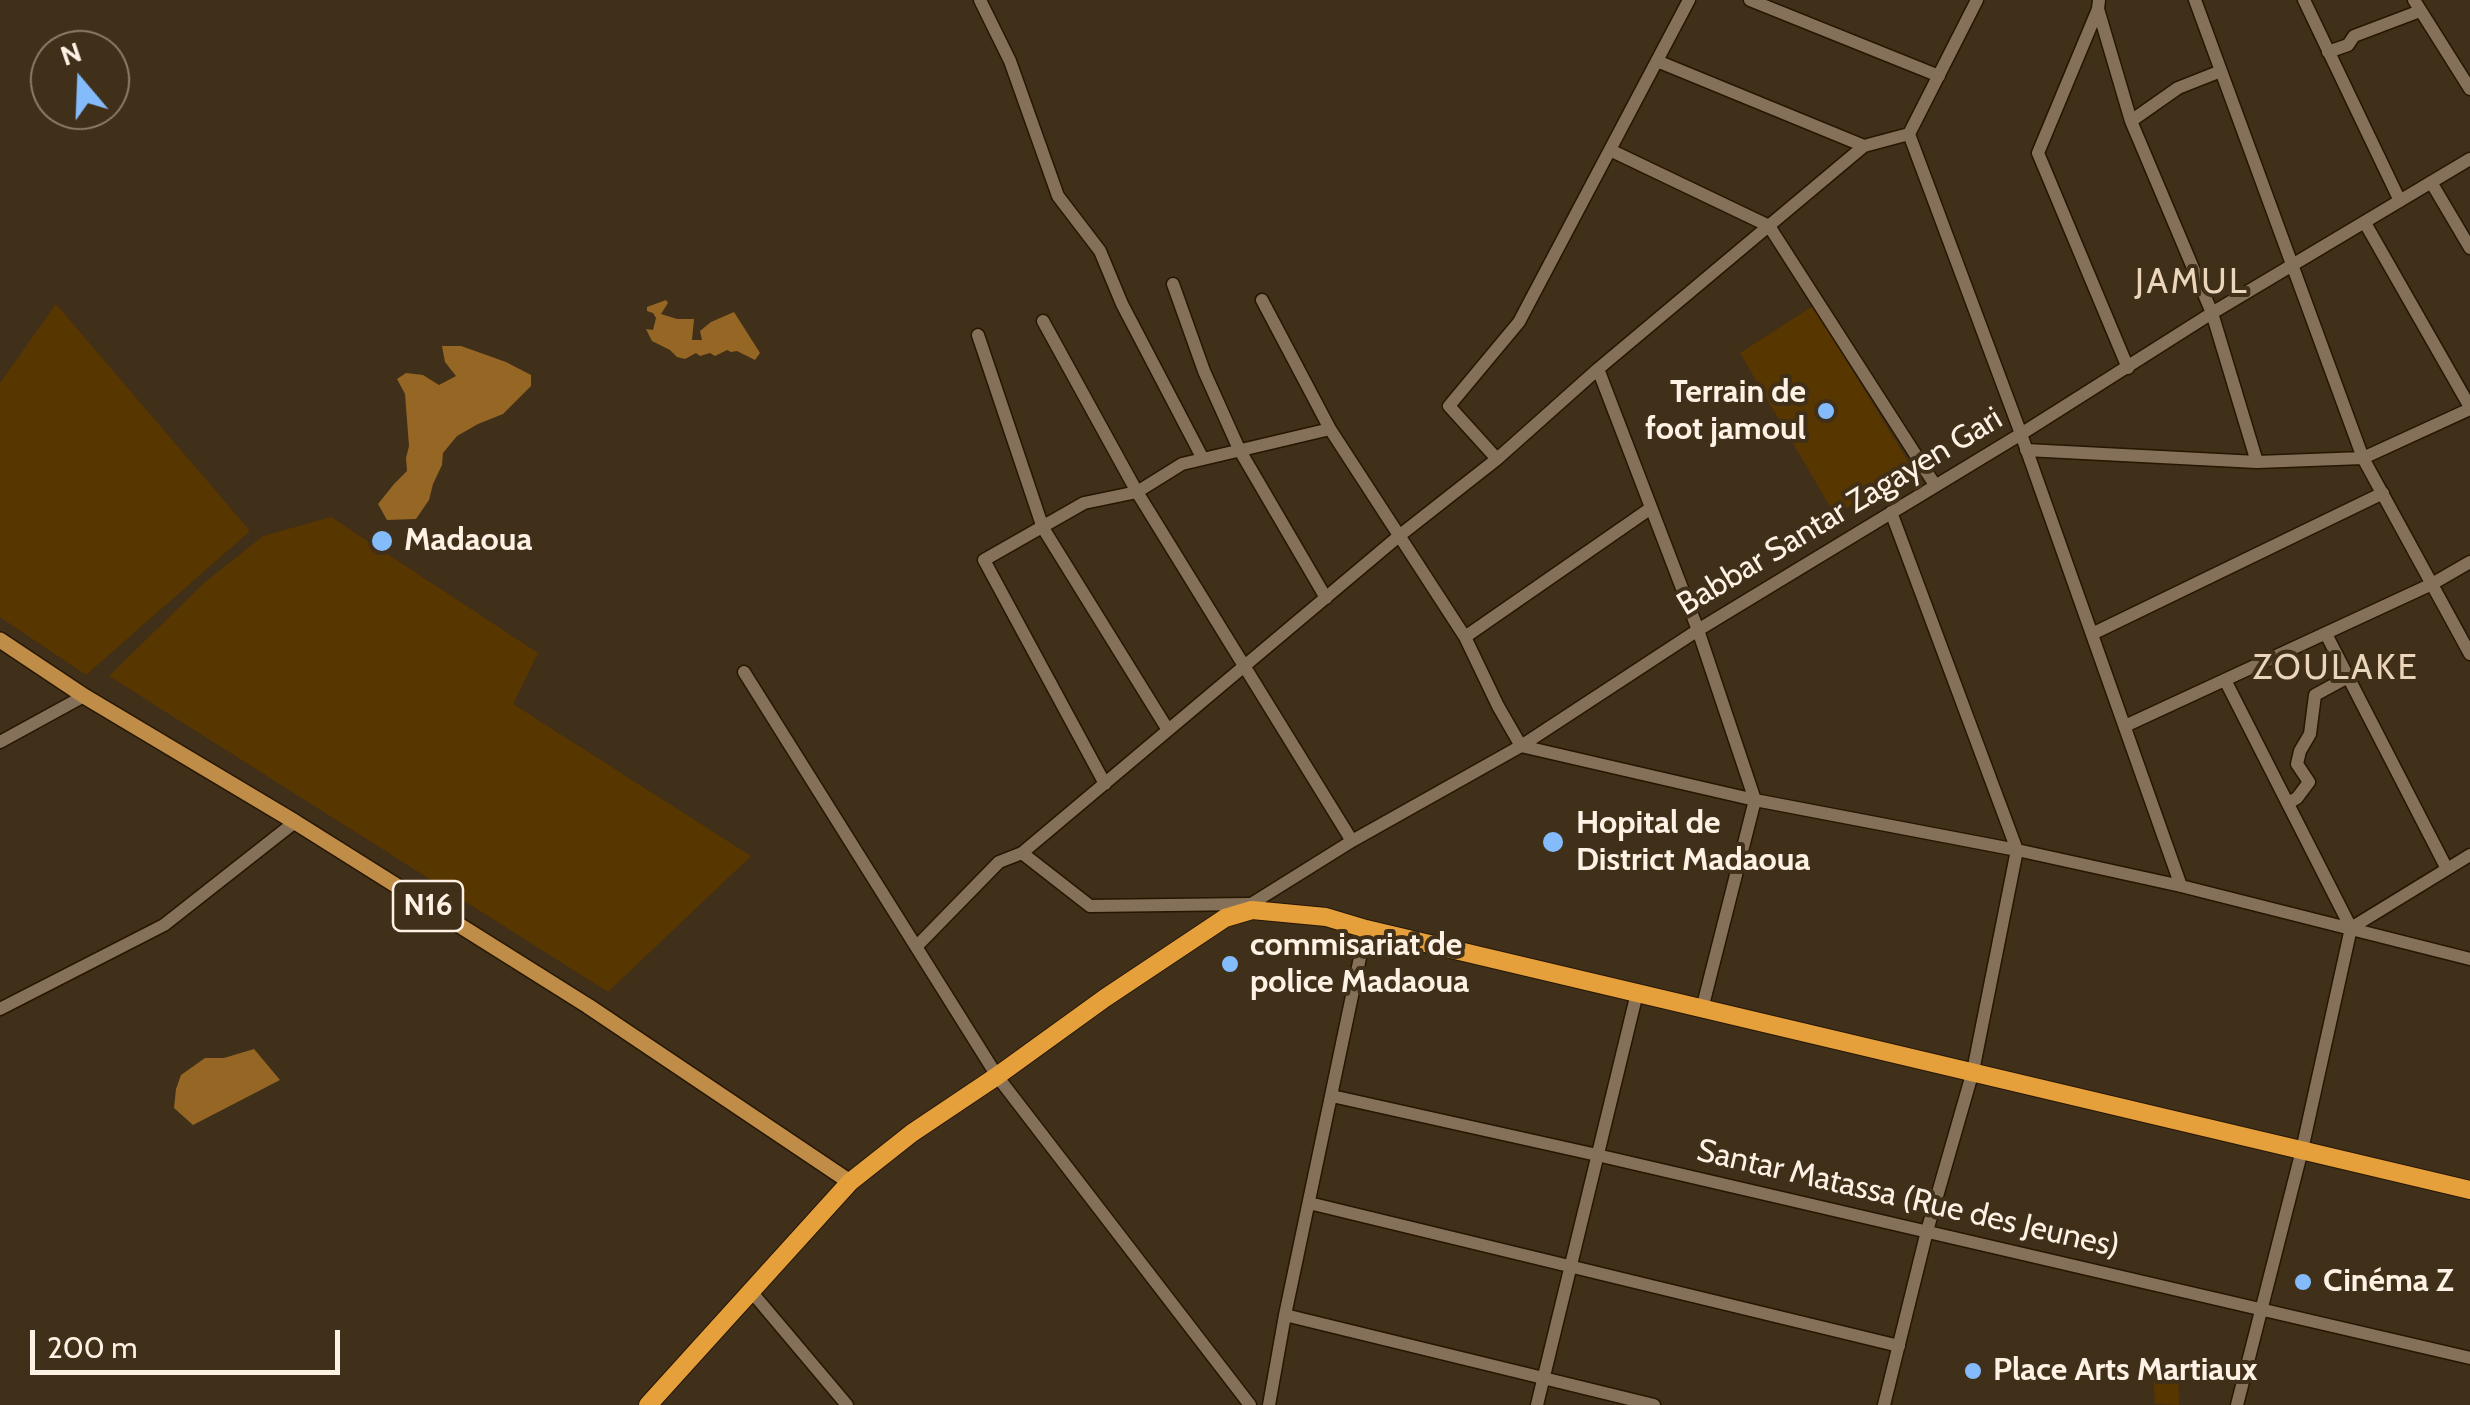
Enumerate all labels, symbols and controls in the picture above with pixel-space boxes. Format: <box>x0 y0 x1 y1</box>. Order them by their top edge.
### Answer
north arrow <box>30 30 130 130</box>
text: N <box>56 34 86 73</box>
district label: JAMUL <box>2135 262 2249 304</box>
place label: Terrain de foot jamoul <box>1645 374 1806 449</box>
street label: Babbar Santar Zagayen Gari <box>1671 400 2009 624</box>
marker: Terrain de foot jamoul <box>1815 400 1837 422</box>
place label: Madaoua <box>404 522 532 560</box>
marker: Madaoua <box>369 528 395 554</box>
district label: ZOULAKE <box>2253 648 2419 690</box>
place label: Hopital de District Madaoua <box>1576 805 1810 880</box>
marker: Hopital de District Madaoua <box>1540 829 1566 855</box>
road number: N16 <box>393 881 463 931</box>
place label: commisariat de police Madaoua <box>1250 927 1469 1002</box>
marker: commisariat de police Madaoua <box>1219 953 1241 975</box>
street label: Santar Matassa (Rue des Jeunes) <box>1693 1132 2123 1266</box>
place label: Cinéma Z <box>2323 1263 2453 1301</box>
marker: Cinéma Z <box>2292 1271 2314 1293</box>
scale bar <box>35 1310 345 1372</box>
text: 200 m <box>47 1329 138 1366</box>
place label: Place Arts Martiaux <box>1993 1352 2258 1390</box>
marker: Place Arts Martiaux <box>1962 1360 1984 1382</box>

